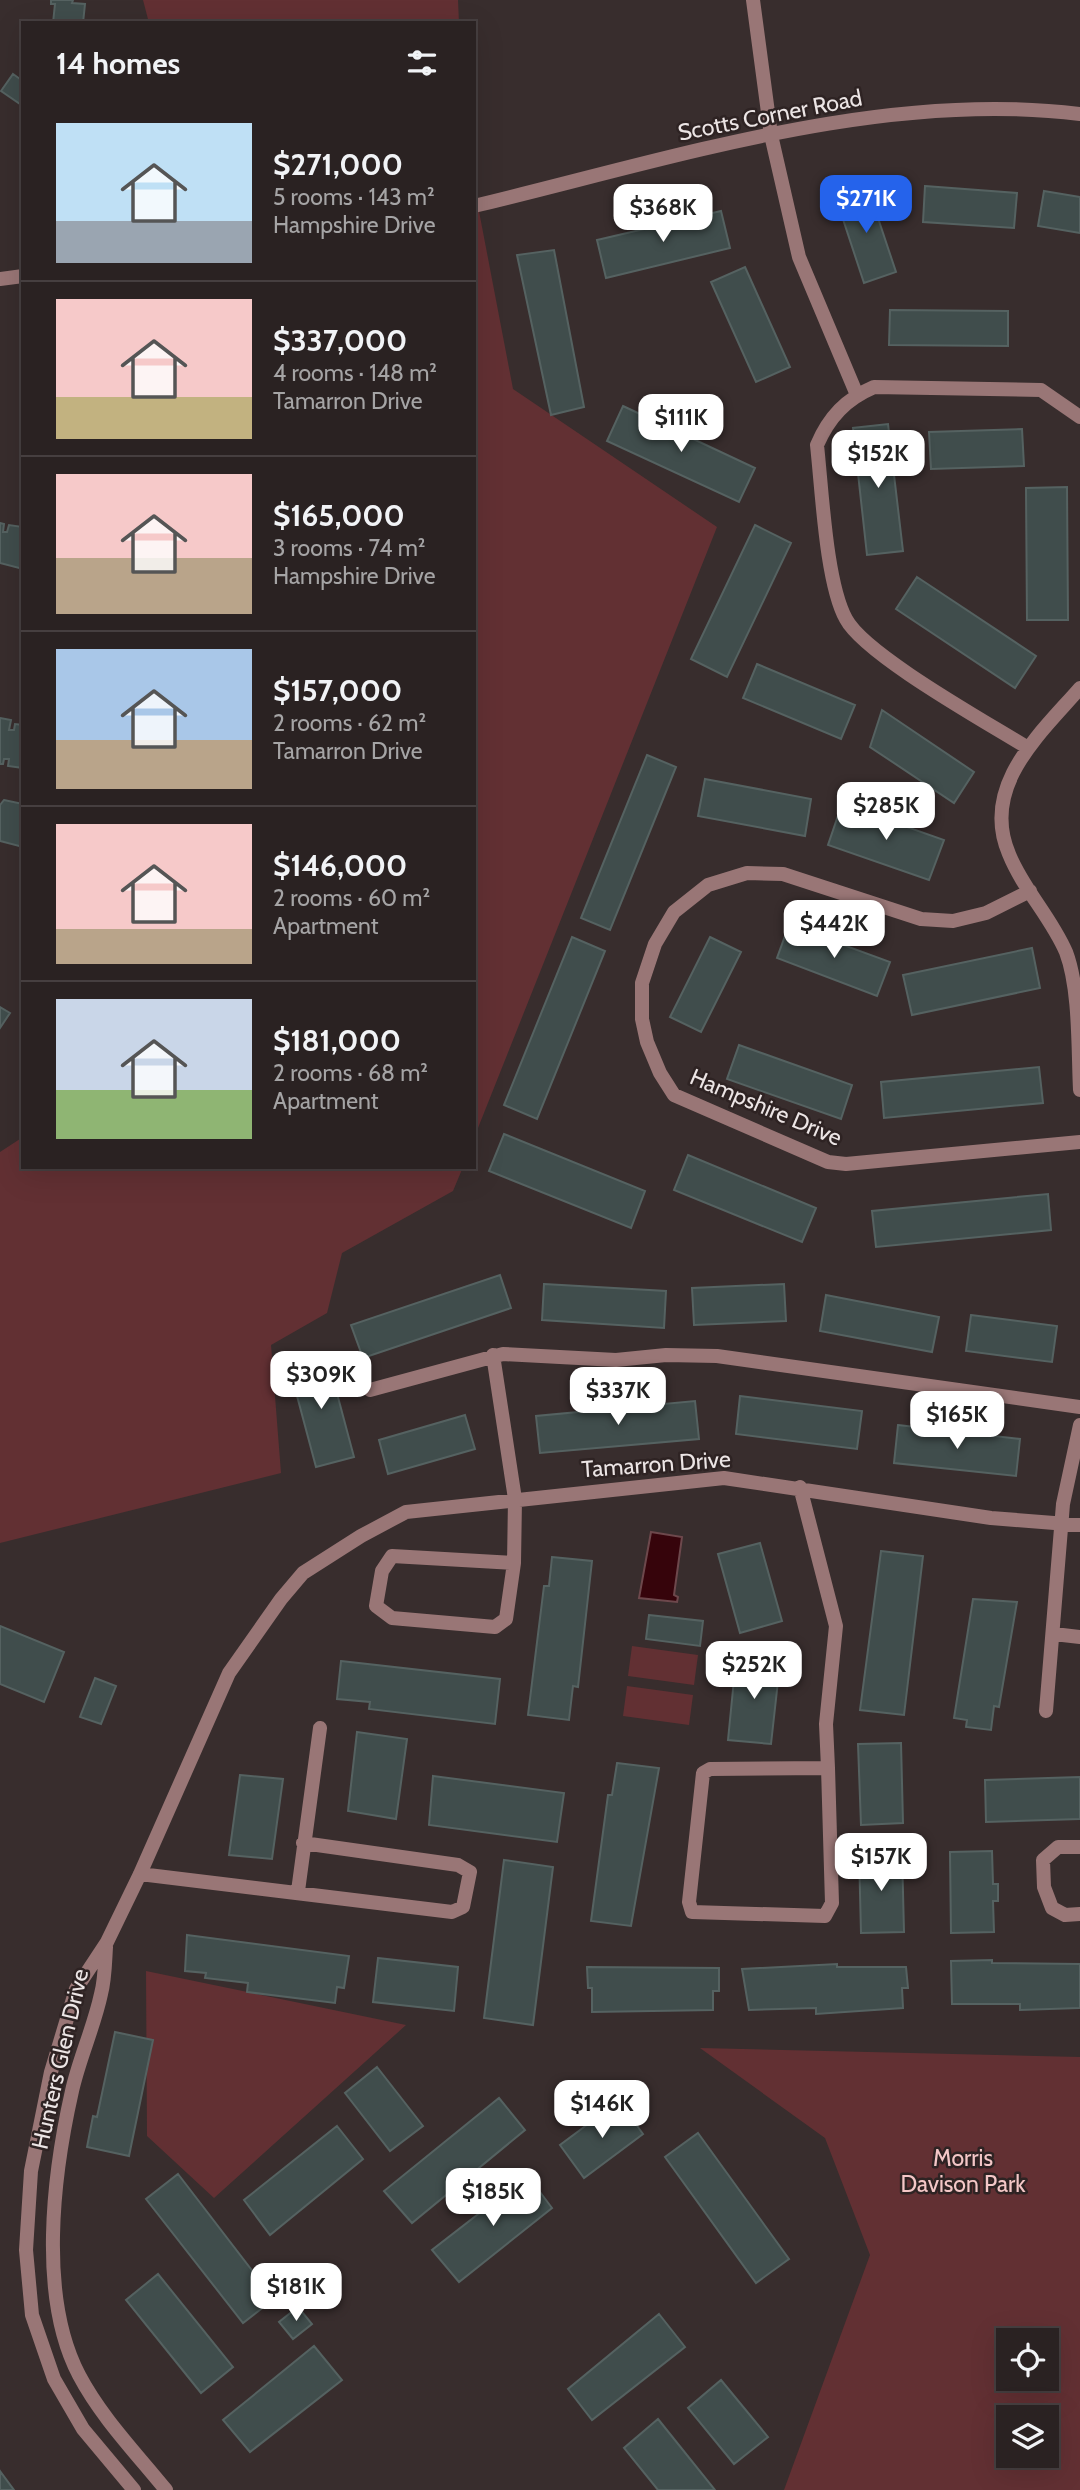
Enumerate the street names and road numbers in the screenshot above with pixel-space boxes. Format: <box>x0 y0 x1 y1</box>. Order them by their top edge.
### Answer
street label: Scotts Corner Road <box>675 83 865 147</box>
street label: Hampshire Drive <box>686 1062 846 1152</box>
street label: Tamarron Drive <box>580 1445 732 1483</box>
street label: Hunters Glen Drive <box>26 1966 94 2152</box>

